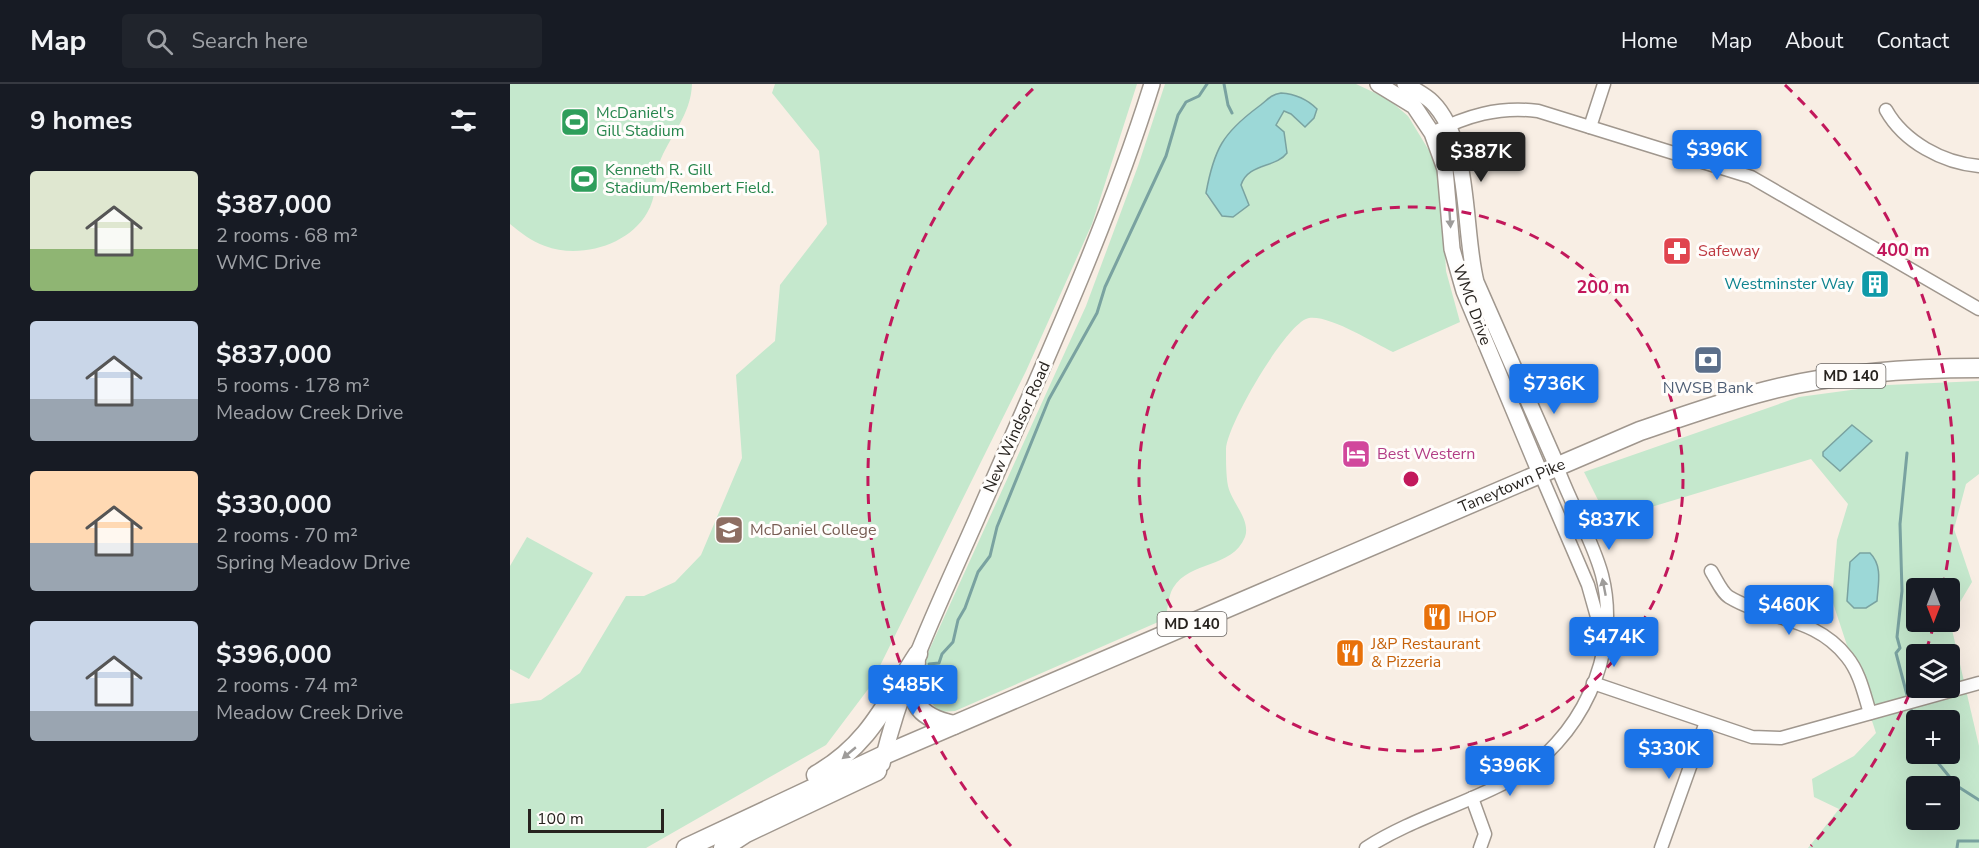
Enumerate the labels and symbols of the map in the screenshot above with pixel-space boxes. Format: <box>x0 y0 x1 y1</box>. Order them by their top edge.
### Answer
place label: McDaniel's Gill Stadium <box>596 102 685 142</box>
sports icon: McDaniel's Gill Stadium <box>559 106 591 138</box>
pin: $396K <box>1675 130 1759 181</box>
pin: $387K <box>1439 132 1523 183</box>
place label: Kenneth R. Gill Stadium/Rembert Field. <box>605 159 774 199</box>
sports icon: Kenneth R. Gill Stadium/Rembert Field. <box>568 163 600 195</box>
one-way arrow <box>1446 209 1455 228</box>
pharmacy icon: Safeway <box>1661 235 1693 267</box>
text: 400 m <box>1876 238 1930 262</box>
place label: Safeway <box>1698 240 1761 262</box>
street label: WMC Drive <box>1447 262 1497 348</box>
building icon: Westminster Way <box>1859 268 1891 300</box>
place label: Westminster Way <box>1724 273 1855 295</box>
text: 200 m <box>1576 275 1630 299</box>
bank icon: NWSB Bank <box>1692 344 1724 376</box>
street label: New Windsor Road <box>978 358 1056 496</box>
pin: $736K <box>1512 364 1596 415</box>
road number: MD 140 <box>1816 364 1886 388</box>
place label: NWSB Bank <box>1663 377 1754 399</box>
hotel icon: Best Western <box>1340 438 1372 470</box>
place label: Best Western <box>1377 443 1475 465</box>
street label: Taneytown Pike <box>1455 453 1569 518</box>
centre of rings <box>1401 469 1421 489</box>
pin: $837K <box>1567 500 1651 551</box>
school or university icon: McDaniel College <box>713 514 745 546</box>
place label: McDaniel College <box>750 519 877 541</box>
one-way arrow <box>1599 577 1608 596</box>
north arrow <box>1906 578 1960 632</box>
pin: $460K <box>1747 585 1831 636</box>
restaurant icon: IHOP <box>1421 601 1453 633</box>
place label: IHOP <box>1458 606 1497 628</box>
road number: MD 140 <box>1158 612 1226 636</box>
pin: $474K <box>1572 617 1656 668</box>
place label: J&P Restaurant & Pizzeria <box>1370 633 1480 673</box>
restaurant icon: J&P Restaurant & Pizzeria <box>1334 637 1366 669</box>
pin: $485K <box>871 665 955 716</box>
pin: $330K <box>1627 729 1711 780</box>
one-way arrow <box>841 746 856 760</box>
pin: $396K <box>1468 746 1552 797</box>
scale bar <box>528 806 664 834</box>

